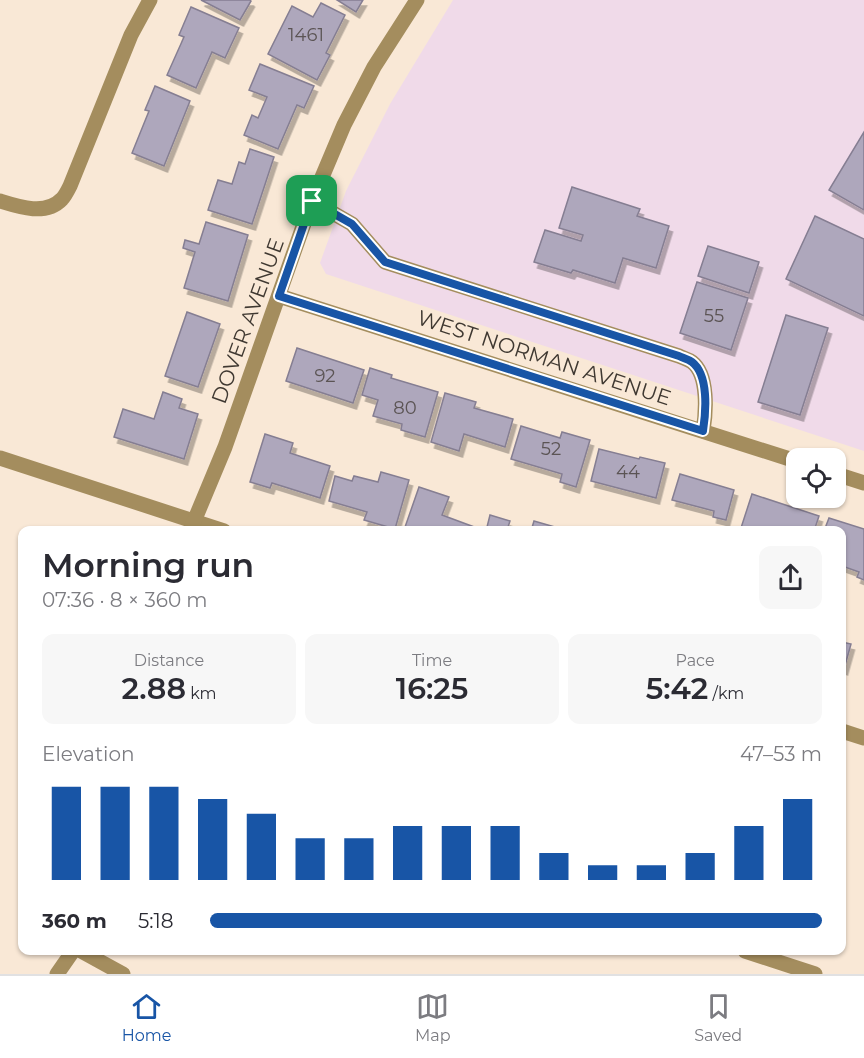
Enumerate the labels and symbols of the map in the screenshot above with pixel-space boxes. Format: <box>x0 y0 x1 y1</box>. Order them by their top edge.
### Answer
house number: 1461 <box>288 24 324 46</box>
pin <box>286 175 337 226</box>
street label: DOVER AVENUE <box>206 235 289 407</box>
street label: WEST NORMAN AVENUE <box>414 305 674 410</box>
house number: 55 <box>704 305 724 327</box>
house number: 92 <box>314 365 336 387</box>
house number: 80 <box>393 397 417 419</box>
house number: 52 <box>541 438 561 460</box>
house number: 44 <box>616 461 640 483</box>

